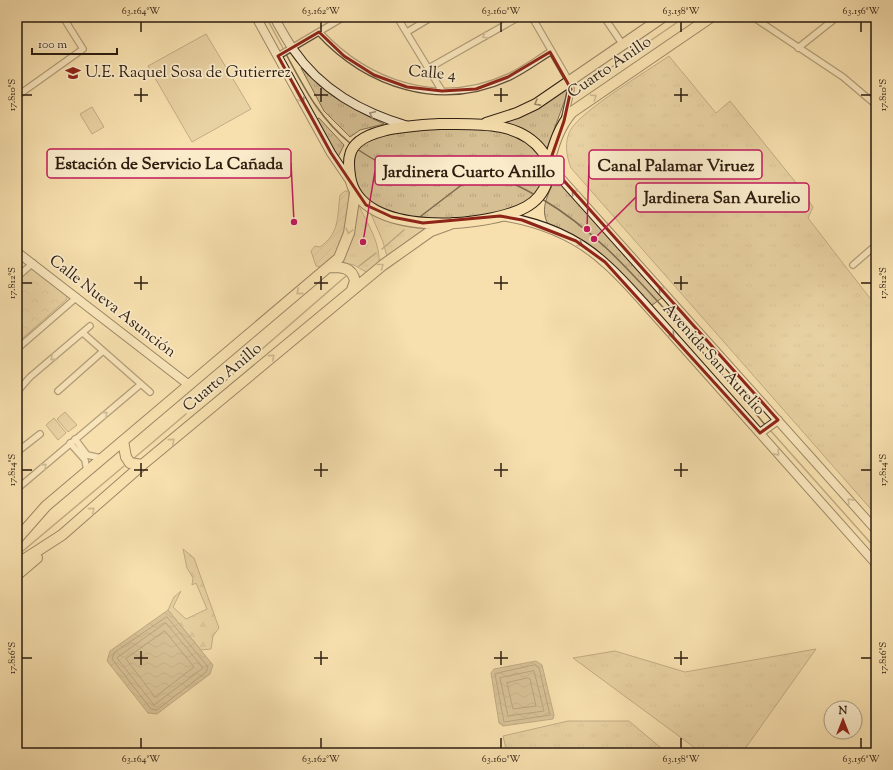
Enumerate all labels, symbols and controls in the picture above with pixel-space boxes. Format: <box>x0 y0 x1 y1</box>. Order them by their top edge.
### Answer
text: 63.164°W <box>122 4 160 19</box>
text: 63.162°W <box>302 4 340 19</box>
text: 63.160°W <box>482 4 520 19</box>
text: 63.158°W <box>662 4 700 19</box>
text: 63.156°W <box>842 4 880 19</box>
scale bar <box>32 30 117 56</box>
street label: Cuarto Anillo <box>563 31 657 105</box>
one-way arrow <box>482 32 489 39</box>
text: 100 m <box>38 36 67 54</box>
street label: Calle 4 <box>407 60 457 88</box>
place label: U.E. Raquel Sosa de Gutierrez <box>85 62 291 85</box>
school or university icon: U.E. Raquel Sosa de Gutierrez <box>64 64 82 82</box>
text: 17.810°S <box>5 79 20 111</box>
text: 17.810°S <box>876 79 891 111</box>
one-way arrow <box>590 94 597 102</box>
one-way arrow <box>298 96 305 103</box>
one-way arrow <box>534 98 541 105</box>
one-way arrow <box>369 111 377 119</box>
callout: Estación de Servicio La Cañada <box>47 149 291 178</box>
callout: Canal Palamar Viruez <box>589 150 762 179</box>
text: Estación de Servicio La Cañada <box>55 153 283 177</box>
text: Canal Palamar Viruez <box>598 155 755 179</box>
callout: Jardinera Cuarto Anillo <box>375 156 564 185</box>
text: Jardinera Cuarto Anillo <box>381 161 555 185</box>
callout: Jardinera San Aurelio <box>636 183 809 212</box>
text: Jardinera San Aurelio <box>642 187 800 211</box>
one-way arrow <box>572 189 579 197</box>
one-way arrow <box>345 227 354 234</box>
one-way arrow <box>575 239 582 246</box>
street label: Calle Nueva Asunción <box>44 250 181 364</box>
one-way arrow <box>377 264 384 271</box>
text: 17.812°S <box>5 267 20 299</box>
text: 17.812°S <box>876 267 891 299</box>
one-way arrow <box>658 286 665 294</box>
one-way arrow <box>297 288 304 295</box>
street label: Avenida San Aurelio <box>656 299 770 421</box>
one-way arrow <box>667 330 675 338</box>
street label: Cuarto Anillo <box>178 338 268 418</box>
one-way arrow <box>50 353 58 360</box>
one-way arrow <box>267 355 275 362</box>
one-way arrow <box>100 412 107 419</box>
one-way arrow <box>168 438 175 445</box>
one-way arrow <box>772 448 780 456</box>
text: 17.814°S <box>5 454 20 486</box>
text: 17.814°S <box>876 454 891 486</box>
one-way arrow <box>39 463 46 470</box>
one-way arrow <box>847 498 855 506</box>
one-way arrow <box>87 507 94 514</box>
text: 17.816°S <box>5 642 20 674</box>
text: 17.816°S <box>876 642 891 674</box>
north arrow <box>823 700 863 740</box>
text: N <box>838 703 848 719</box>
text: 63.164°W <box>122 752 160 767</box>
text: 63.162°W <box>302 752 340 767</box>
text: 63.160°W <box>482 752 520 767</box>
text: 63.158°W <box>662 752 700 767</box>
text: 63.156°W <box>842 752 880 767</box>

